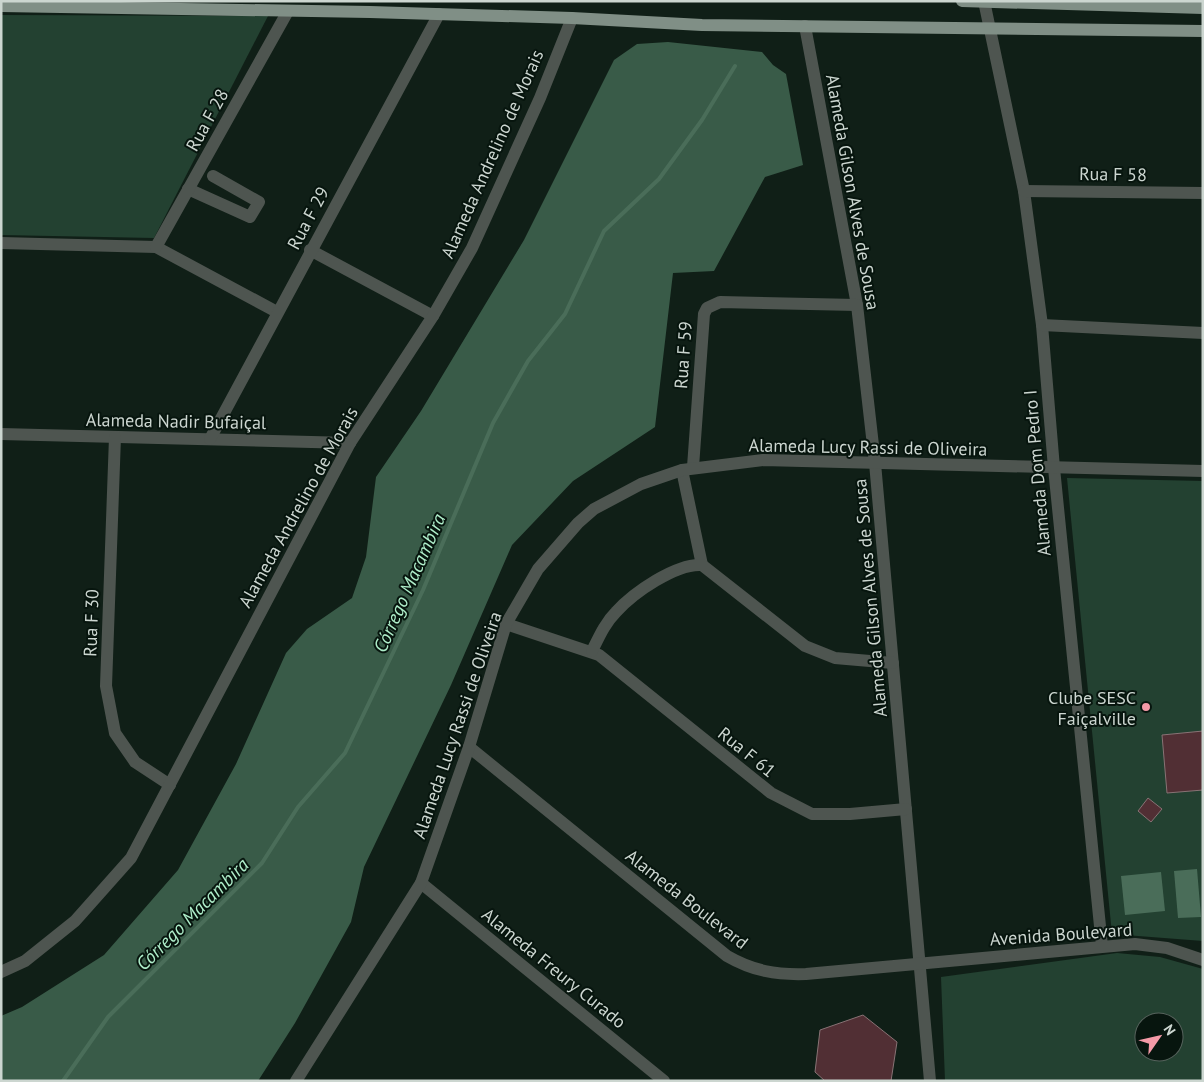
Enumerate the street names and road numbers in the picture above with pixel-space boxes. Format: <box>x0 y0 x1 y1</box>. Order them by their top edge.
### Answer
street label: Alameda Andrelino de Morais <box>436 46 548 262</box>
street label: Alameda Gilson Alves de Sousa <box>821 72 885 312</box>
street label: Rua F 28 <box>181 85 233 155</box>
street label: Rua F 58 <box>1079 162 1147 186</box>
street label: Rua F 29 <box>282 183 334 253</box>
street label: Rua F 59 <box>669 320 697 390</box>
street label: Alameda Dom Pedro I <box>1018 389 1056 557</box>
street label: Alameda Andrelino de Morais <box>233 403 363 611</box>
street label: Alameda Nadir Bufaiçal <box>86 408 267 434</box>
street label: Alameda Lucy Rassi de Oliveira <box>748 433 988 461</box>
street label: Alameda Gilson Alves de Sousa <box>848 478 892 718</box>
street label: Rua F 30 <box>78 589 104 657</box>
street label: Alameda Lucy Rassi de Oliveira <box>407 608 507 842</box>
street label: Rua F 61 <box>713 722 781 782</box>
street label: Alameda Boulevard <box>621 844 753 954</box>
street label: Alameda Freury Curado <box>477 903 631 1033</box>
street label: Avenida Boulevard <box>989 918 1133 950</box>

